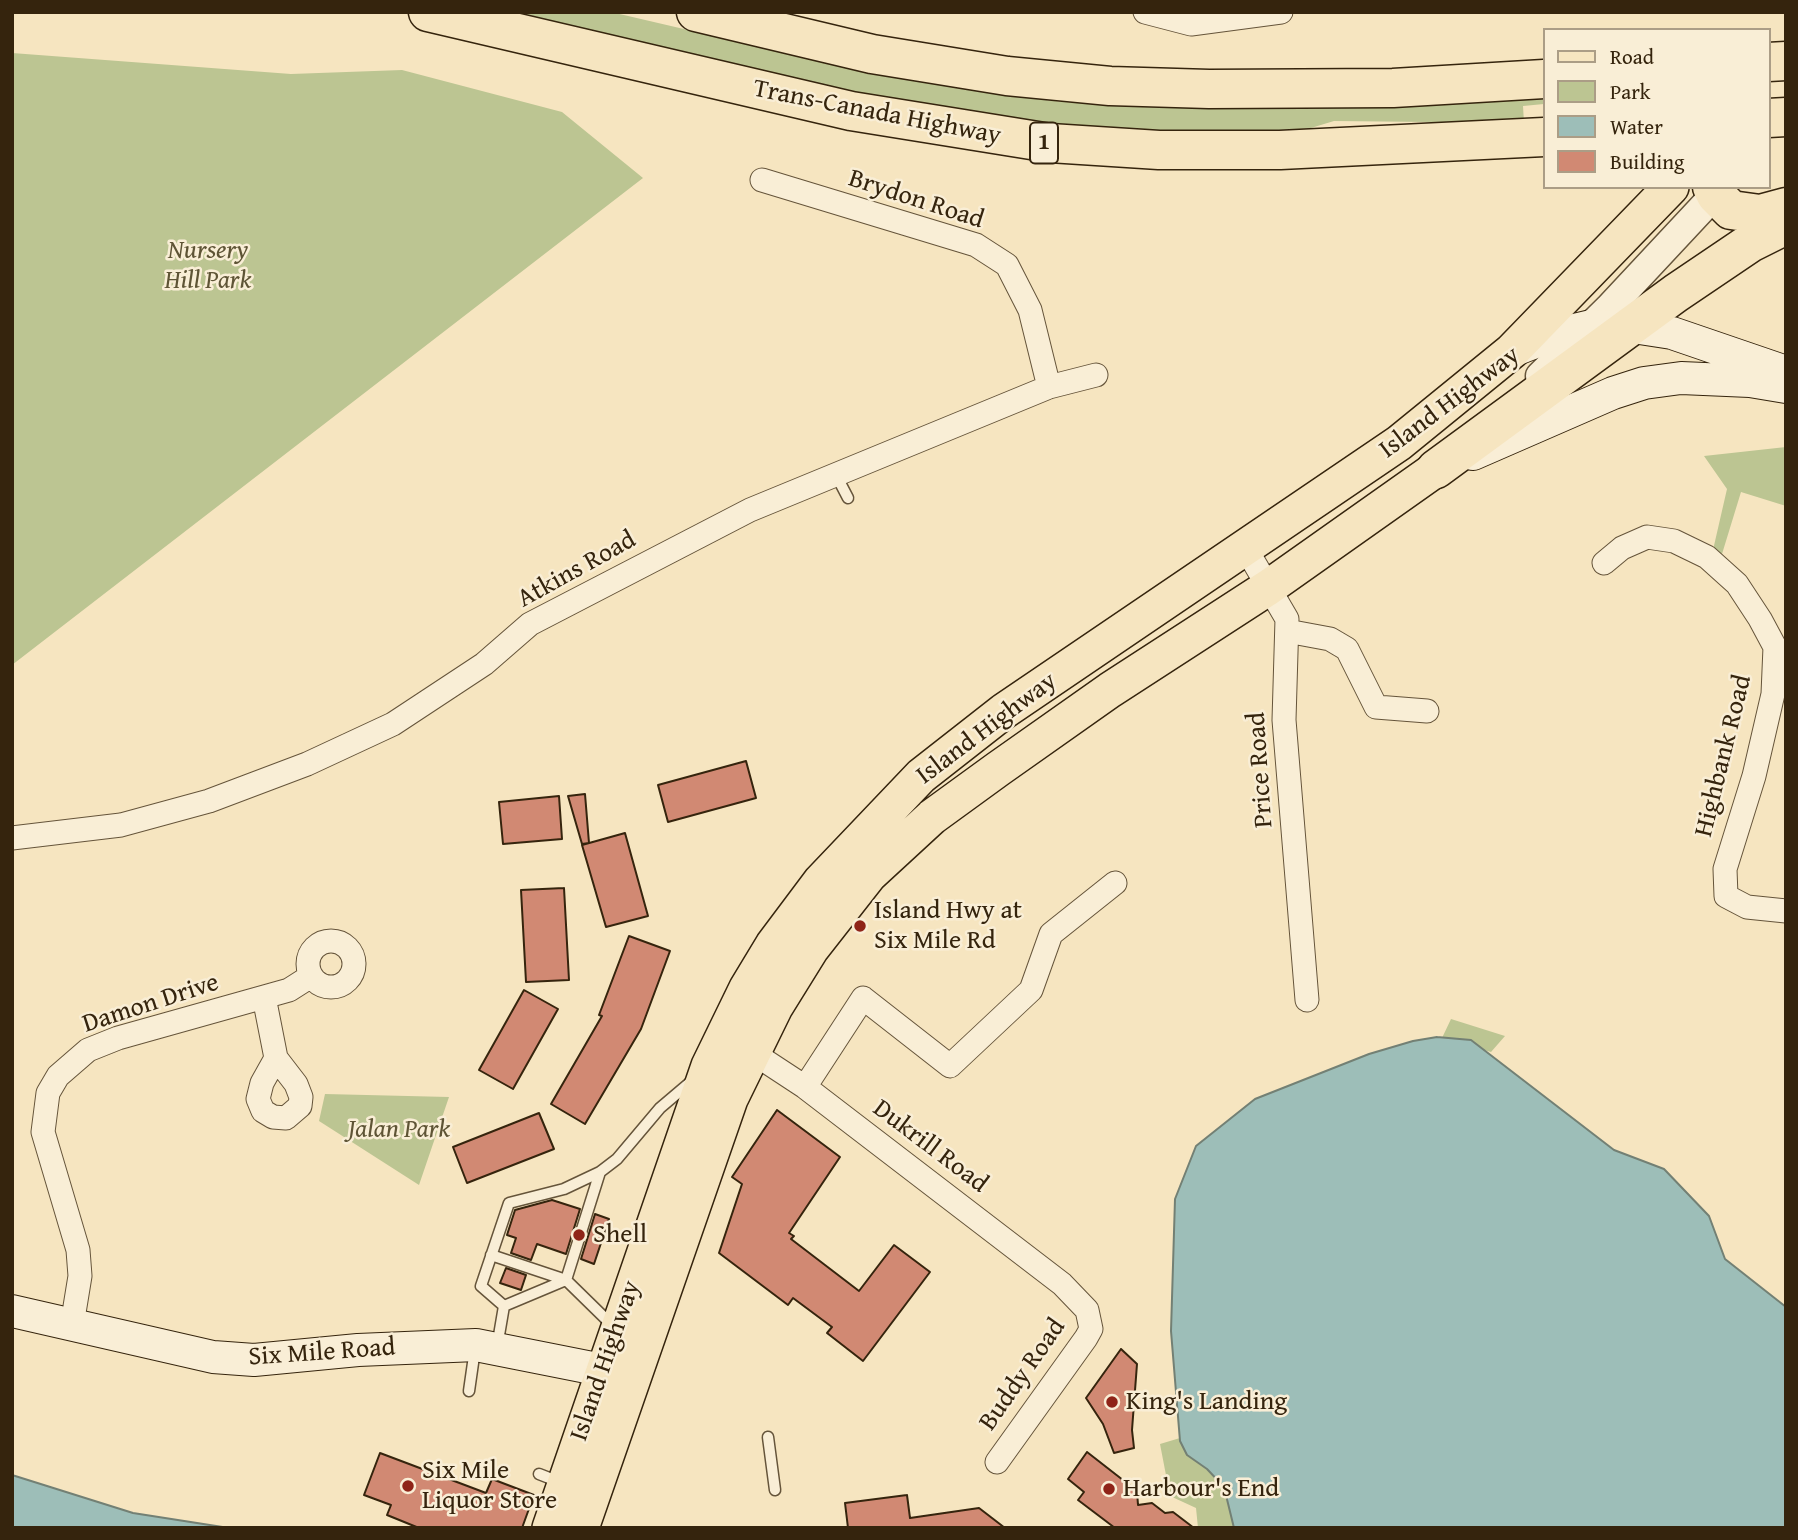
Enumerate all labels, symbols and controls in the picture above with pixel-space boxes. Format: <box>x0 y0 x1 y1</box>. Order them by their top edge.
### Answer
legend <box>1542 28 1770 189</box>
text: Road <box>1610 41 1654 72</box>
street label: Trans-Canada Highway <box>750 74 1004 152</box>
text: Park <box>1610 76 1651 107</box>
text: Water <box>1610 111 1663 142</box>
road number: 1 <box>1030 122 1058 163</box>
text: Building <box>1610 146 1684 177</box>
street label: Brydon Road <box>844 163 988 237</box>
park label: Nursery Hill Park <box>165 235 251 296</box>
street label: Island Highway <box>1374 340 1526 466</box>
street label: Atkins Road <box>512 525 642 615</box>
street label: Island Highway <box>911 666 1063 792</box>
street label: Highbank Road <box>1689 672 1759 840</box>
street label: Price Road <box>1241 711 1281 829</box>
place label: Island Hwy at Six Mile Rd <box>874 895 1022 956</box>
marker: Island Hwy at Six Mile Rd <box>852 918 868 934</box>
street label: Damon Drive <box>79 967 223 1041</box>
street label: Dukrill Road <box>866 1094 994 1200</box>
park label: Jalan Park <box>348 1114 450 1146</box>
place label: Shell <box>593 1219 647 1251</box>
marker: Shell <box>571 1227 587 1243</box>
street label: Island Highway <box>564 1277 648 1445</box>
street label: Buddy Road <box>973 1313 1073 1437</box>
street label: Six Mile Road <box>247 1332 397 1374</box>
place label: King's Landing <box>1126 1386 1287 1418</box>
marker: King's Landing <box>1104 1394 1120 1410</box>
place label: Six Mile Liquor Store <box>422 1455 557 1516</box>
place label: Harbour's End <box>1123 1473 1279 1505</box>
marker: Six Mile Liquor Store <box>400 1478 416 1494</box>
marker: Harbour's End <box>1101 1481 1117 1497</box>

